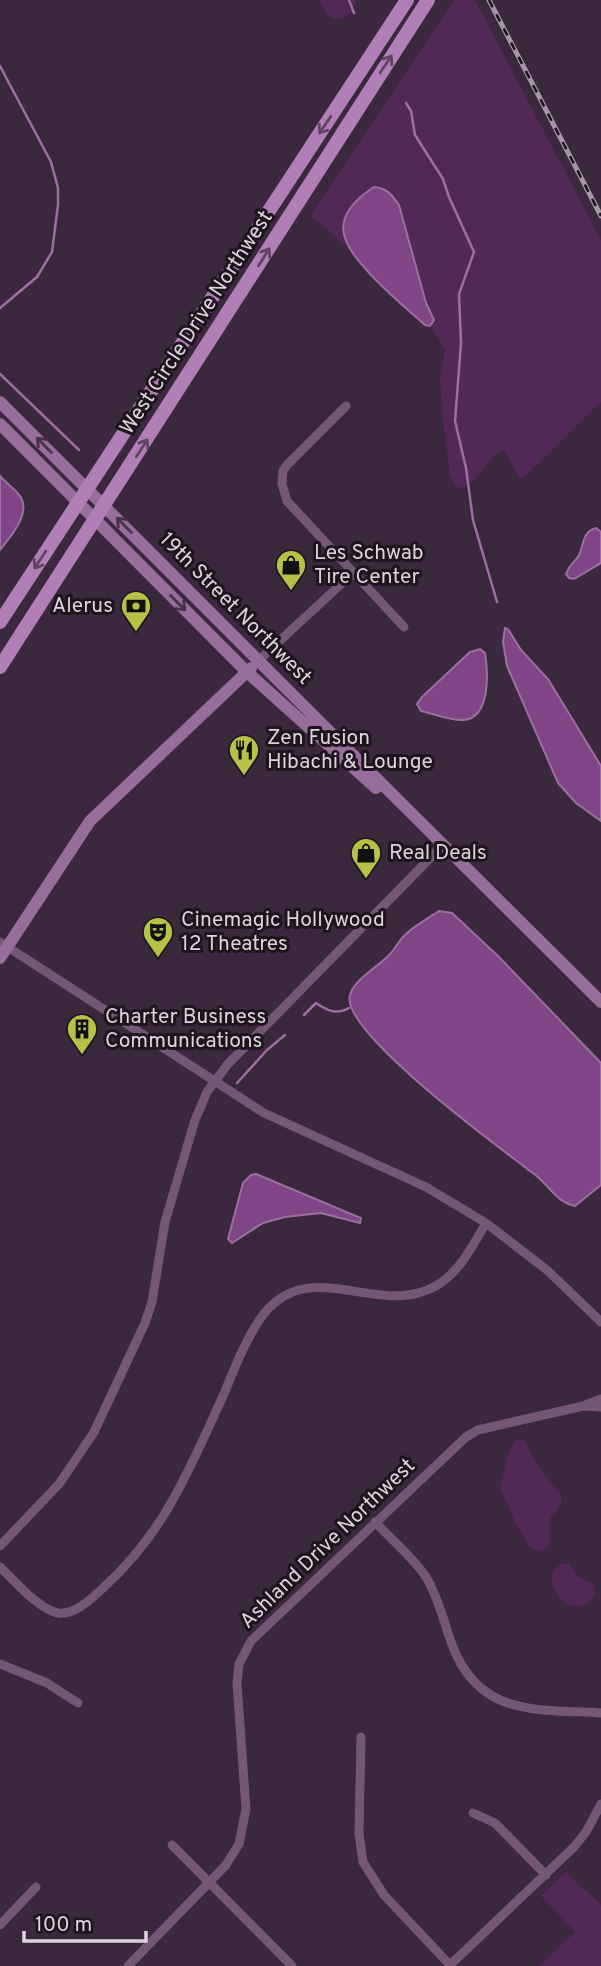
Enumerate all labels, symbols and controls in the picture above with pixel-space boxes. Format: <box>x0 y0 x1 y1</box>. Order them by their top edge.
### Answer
one-way arrow <box>379 55 393 75</box>
one-way arrow <box>318 115 332 134</box>
street label: West Circle Drive Northwest <box>114 206 280 440</box>
one-way arrow <box>258 247 272 267</box>
one-way arrow <box>35 437 52 454</box>
one-way arrow <box>135 439 149 459</box>
one-way arrow <box>116 517 133 534</box>
street label: 19th Street Northwest <box>153 527 317 691</box>
place label: Les Schwab Tire Center <box>314 540 424 591</box>
shop icon: Les Schwab Tire Center <box>274 548 308 592</box>
one-way arrow <box>33 550 47 570</box>
bank icon: Alerus <box>119 589 153 633</box>
place label: Alerus <box>52 593 113 620</box>
one-way arrow <box>169 595 186 612</box>
place label: Zen Fusion Hibachi & Lounge <box>267 725 433 776</box>
restaurant icon: Zen Fusion Hibachi & Lounge <box>227 733 261 777</box>
shop icon: Real Deals <box>349 836 383 880</box>
place label: Real Deals <box>389 840 487 867</box>
place label: Cinemagic Hollywood 12 Theatres <box>181 907 385 958</box>
theatre icon: Cinemagic Hollywood 12 Theatres <box>141 915 175 959</box>
place label: Charter Business Communications <box>105 1004 266 1055</box>
building icon: Charter Business Communications <box>65 1012 99 1056</box>
street label: Ashland Drive Northwest <box>235 1453 421 1635</box>
scale bar <box>24 1899 147 1943</box>
text: 100 m <box>35 1912 92 1939</box>

